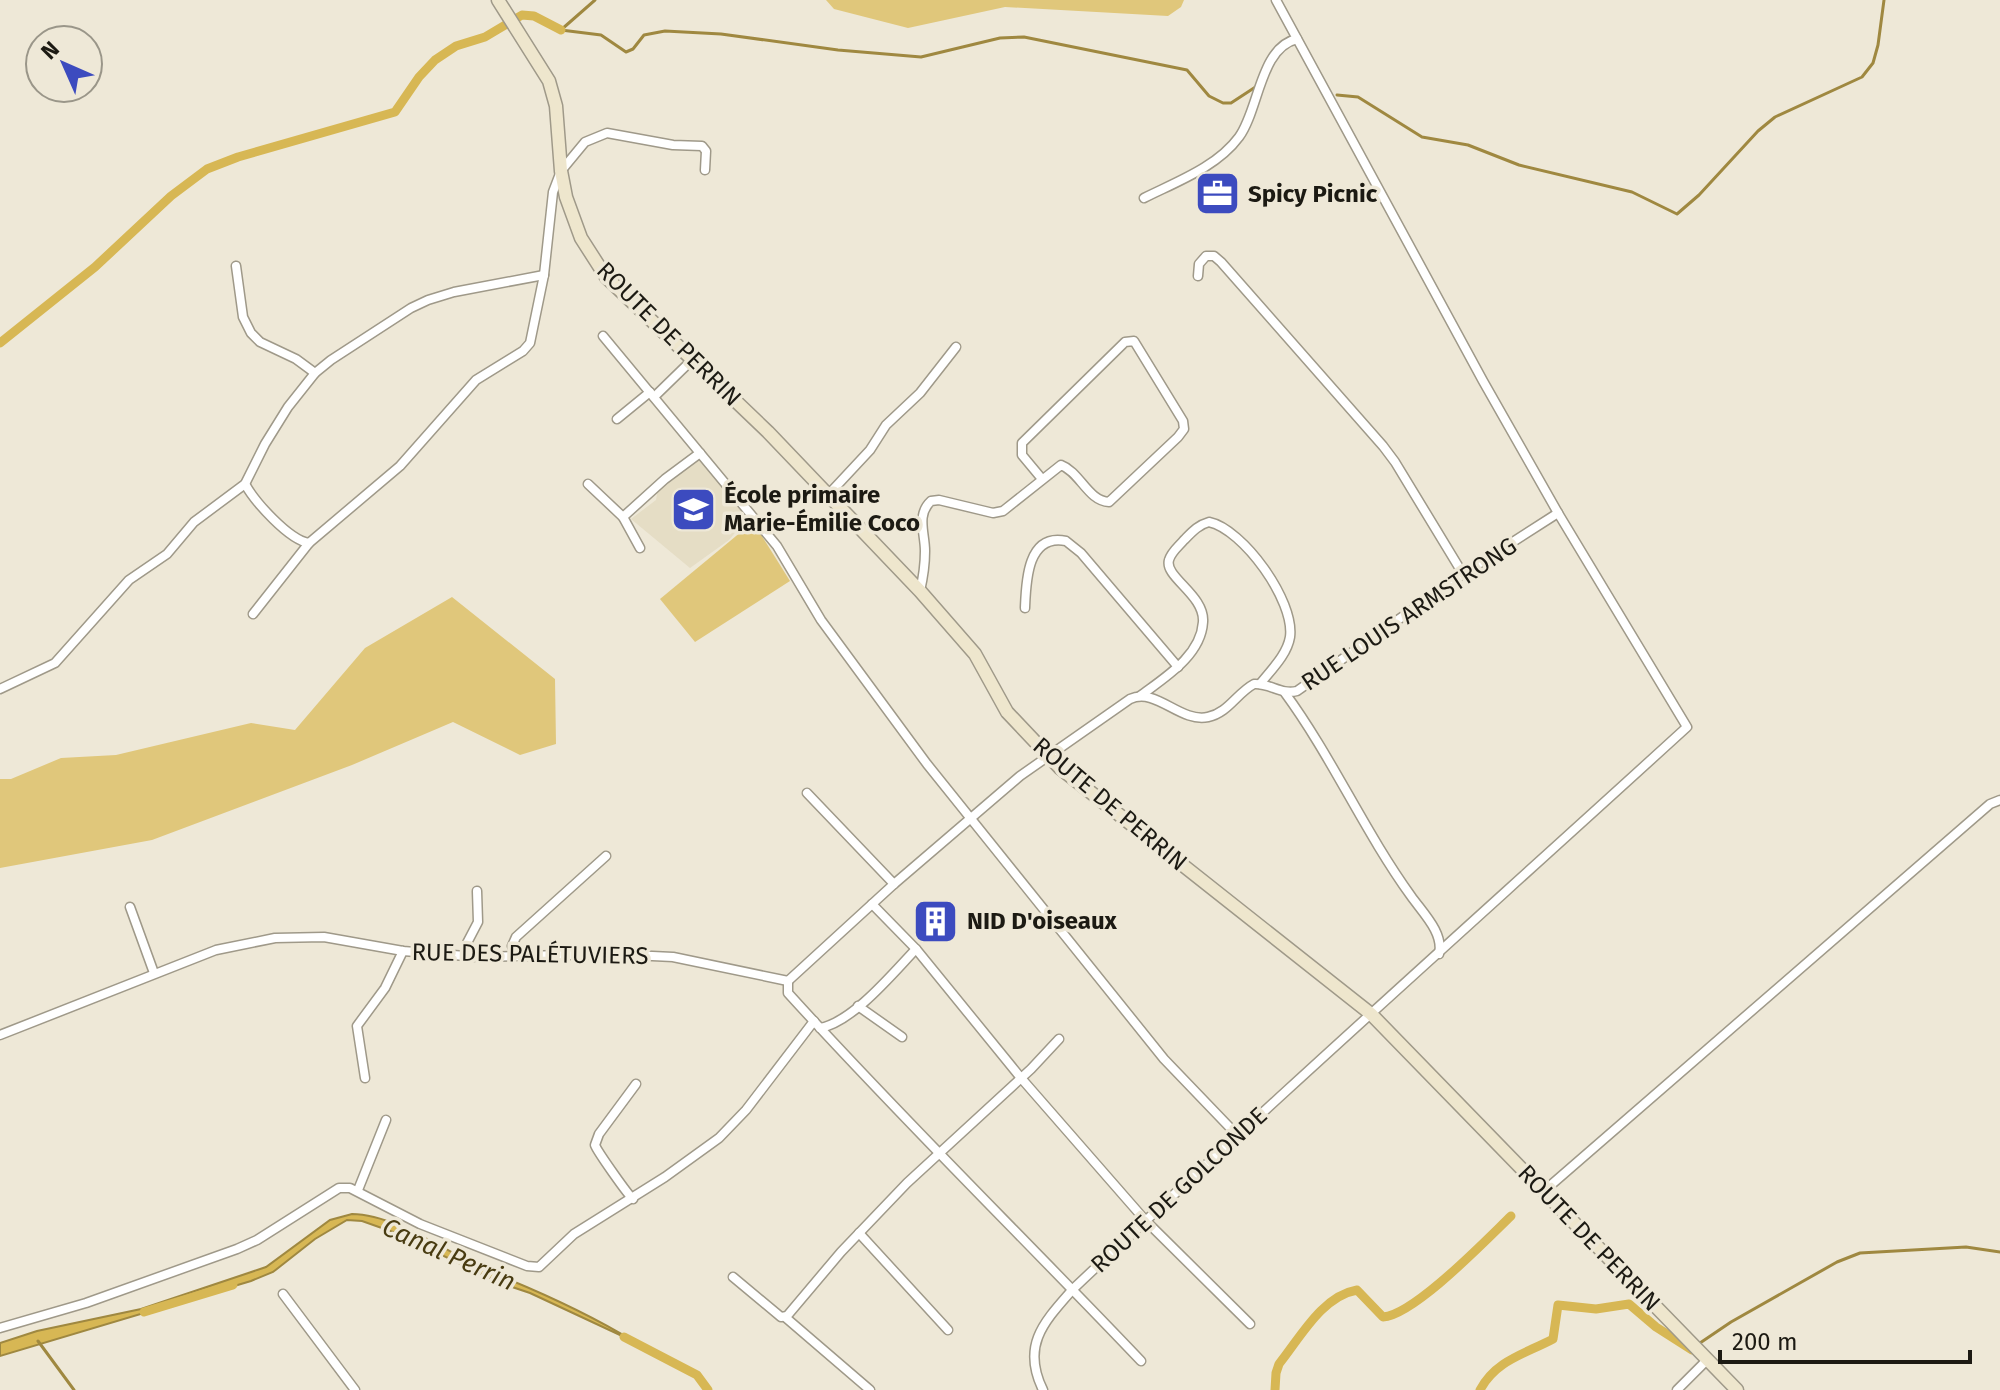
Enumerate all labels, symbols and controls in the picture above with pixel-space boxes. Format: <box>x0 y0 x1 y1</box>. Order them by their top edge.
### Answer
north arrow <box>24 24 104 104</box>
text: N <box>36 36 65 65</box>
office icon: Spicy Picnic <box>1193 170 1241 218</box>
place label: Spicy Picnic <box>1248 180 1378 208</box>
street label: ROUTE DE PERRIN <box>591 256 747 412</box>
place label: École primaire Marie-Émilie Coco <box>724 480 920 537</box>
school or university icon: École primaire Marie-Émilie Coco <box>669 485 717 533</box>
street label: RUE LOUIS ARMSTRONG <box>1296 532 1522 696</box>
street label: ROUTE DE PERRIN <box>1027 731 1193 877</box>
building icon: NID D'oiseaux <box>912 897 960 945</box>
place label: NID D'oiseaux <box>967 907 1118 935</box>
street label: RUE DES PALÉTUVIERS <box>411 937 649 970</box>
street label: ROUTE DE GOLCONDE <box>1085 1101 1273 1279</box>
street label: ROUTE DE PERRIN <box>1512 1159 1666 1317</box>
water label: Canal Perrin <box>377 1211 520 1298</box>
scale bar <box>1720 1314 1970 1364</box>
text: 200 m <box>1732 1328 1798 1356</box>

